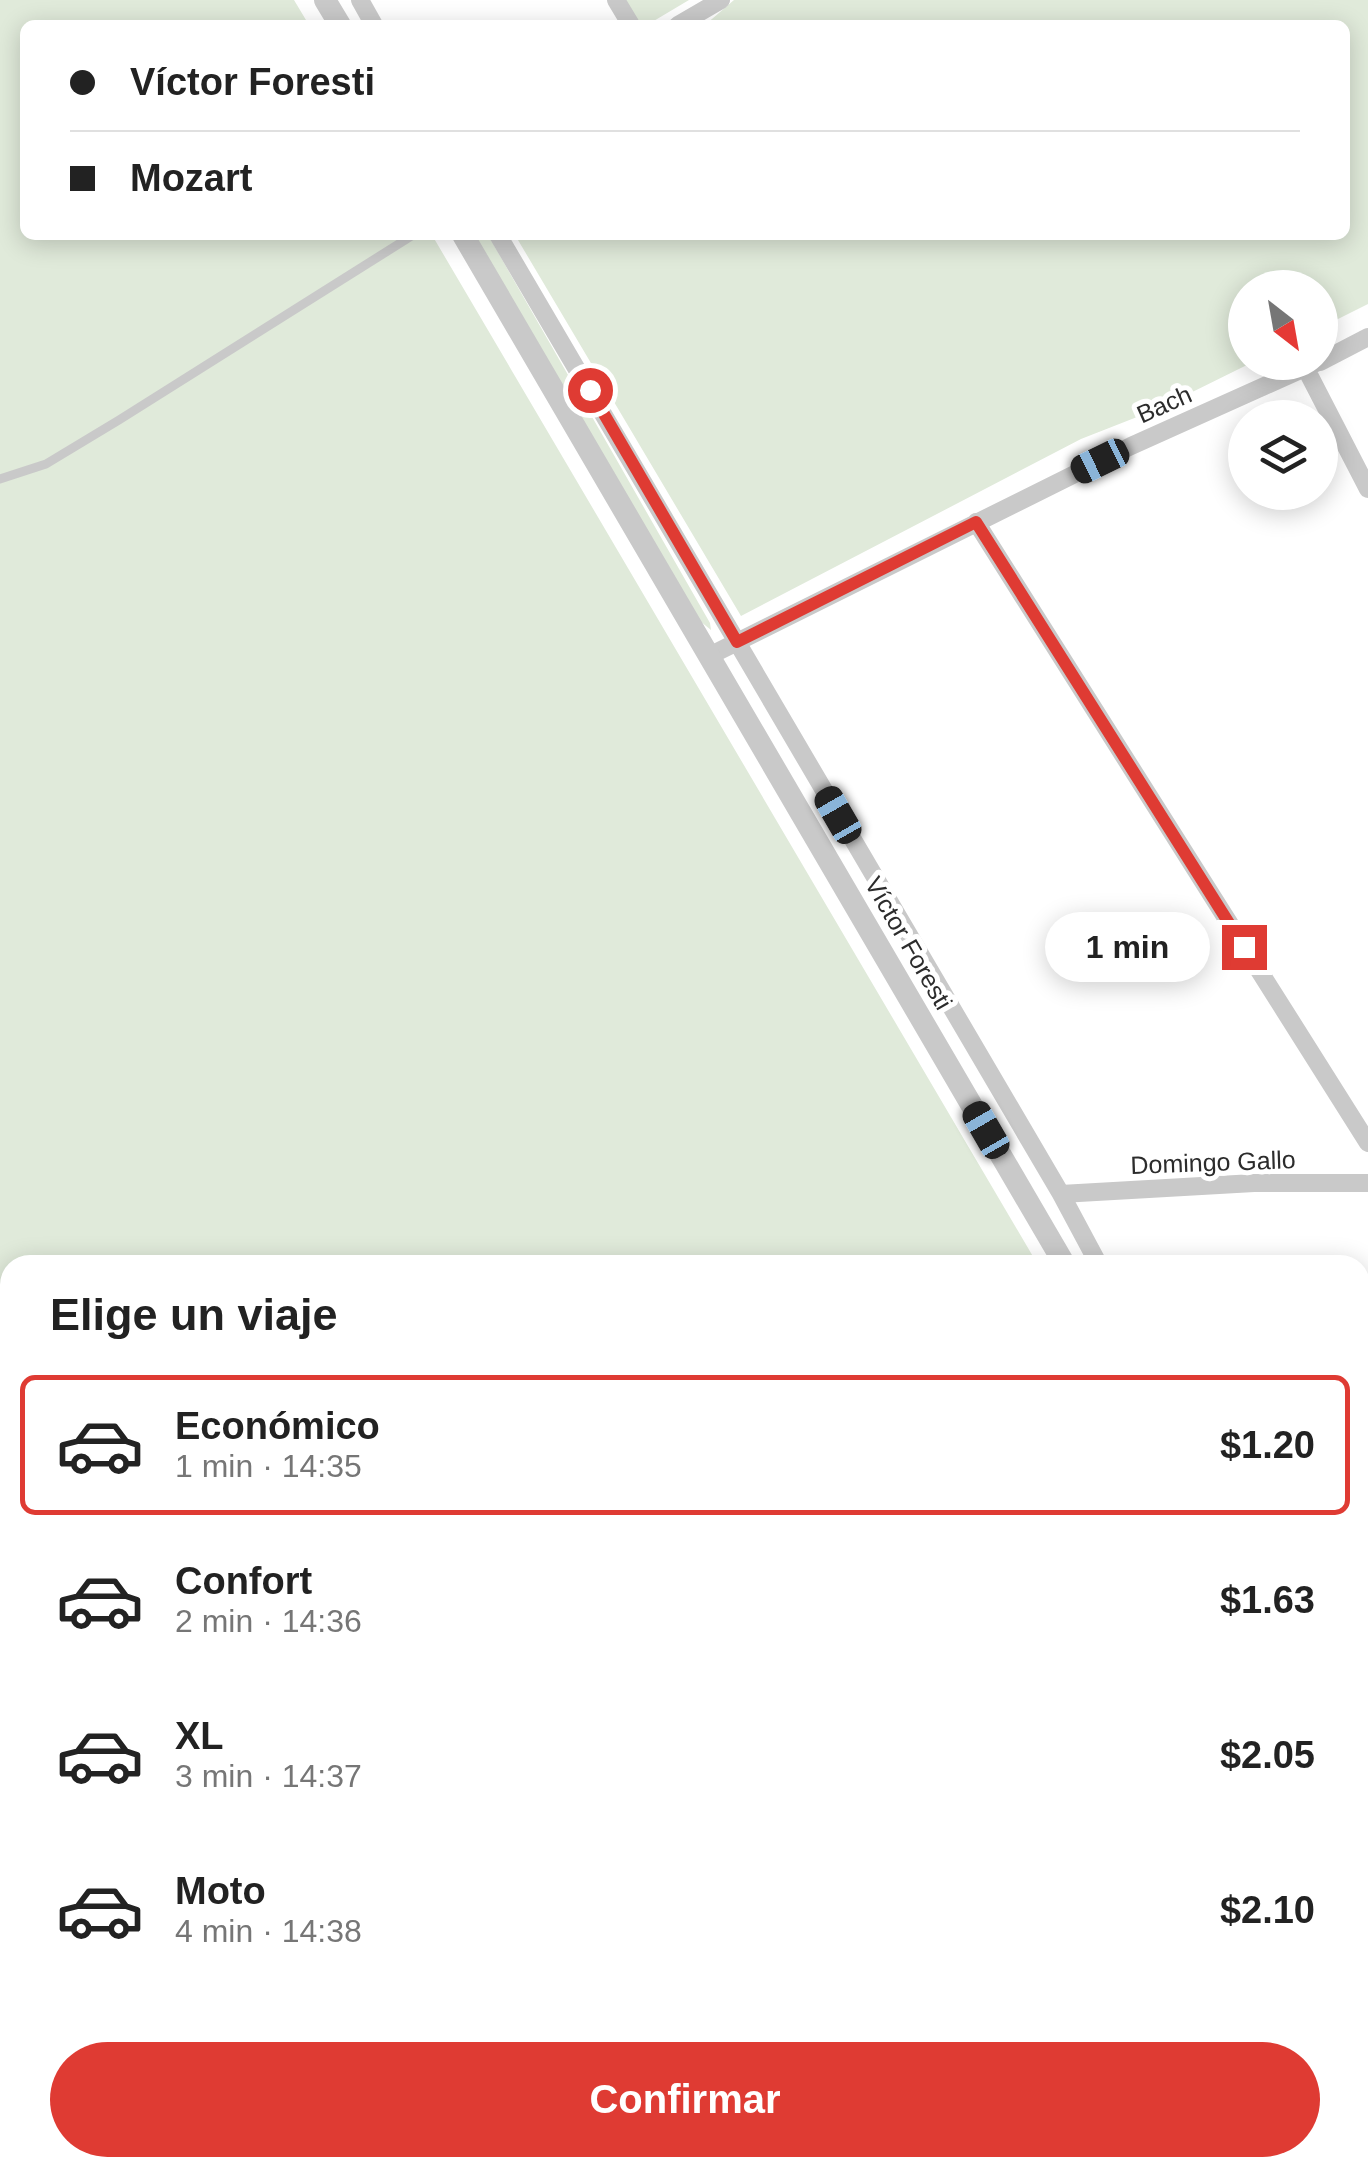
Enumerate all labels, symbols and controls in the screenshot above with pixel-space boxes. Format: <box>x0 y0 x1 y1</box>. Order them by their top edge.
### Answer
text: Víctor Foresti <box>130 61 375 103</box>
text: Mozart <box>130 157 252 199</box>
north arrow <box>1228 270 1338 380</box>
map controls <box>1228 270 1338 510</box>
route start <box>568 368 613 413</box>
street label: Bach <box>1132 380 1196 428</box>
button: layers <box>1228 400 1338 510</box>
car <box>1066 434 1134 488</box>
car <box>810 782 866 848</box>
street label: Víctor Foresti <box>860 872 958 1014</box>
callout: 1 min <box>1044 912 1209 982</box>
route end <box>1222 925 1267 970</box>
text: 1 min <box>1086 929 1169 965</box>
car <box>958 1097 1014 1163</box>
street label: Domingo Gallo <box>1130 1145 1296 1179</box>
text: Elige un viaje <box>50 1289 338 1340</box>
icon: car <box>55 1400 145 1490</box>
text: Económico <box>175 1405 380 1447</box>
text: $1.20 <box>1220 1424 1315 1466</box>
text: 1 min · 14:35 <box>175 1448 362 1484</box>
icon: car <box>55 1555 145 1645</box>
text: Confort <box>175 1560 312 1602</box>
text: $1.63 <box>1220 1579 1315 1621</box>
text: 2 min · 14:36 <box>175 1603 362 1639</box>
icon: car <box>55 1710 145 1800</box>
text: XL <box>175 1715 224 1757</box>
text: $2.05 <box>1220 1734 1315 1776</box>
text: 3 min · 14:37 <box>175 1758 362 1794</box>
icon: car <box>55 1865 145 1955</box>
text: Moto <box>175 1870 266 1912</box>
text: $2.10 <box>1220 1889 1315 1931</box>
text: 4 min · 14:38 <box>175 1913 362 1949</box>
button: Confirmar <box>50 2042 1320 2157</box>

